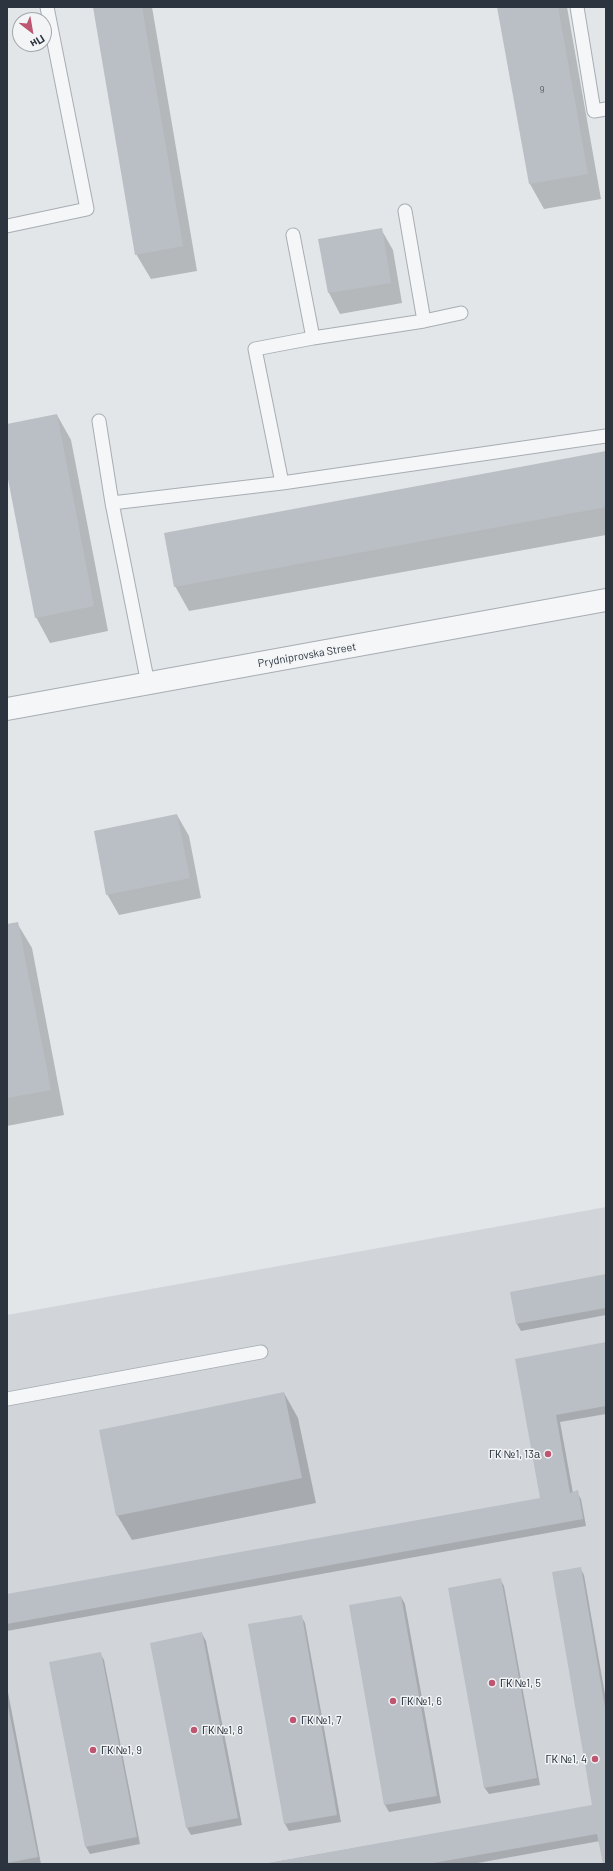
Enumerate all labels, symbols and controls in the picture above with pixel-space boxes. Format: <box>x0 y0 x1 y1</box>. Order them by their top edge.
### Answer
north arrow <box>12 12 52 52</box>
text: Пн <box>28 33 48 51</box>
house number: 9 <box>540 85 544 95</box>
street label: Prydniprovska Street <box>257 640 357 670</box>
place label: ГК №1, 13а <box>489 1447 540 1461</box>
marker: ГК №1, 13а <box>543 1449 553 1459</box>
place label: ГК №1, 5 <box>500 1676 541 1690</box>
marker: ГК №1, 5 <box>487 1678 497 1688</box>
place label: ГК №1, 6 <box>401 1694 442 1708</box>
marker: ГК №1, 6 <box>388 1696 398 1706</box>
place label: ГК №1, 7 <box>301 1713 342 1727</box>
marker: ГК №1, 7 <box>288 1715 298 1725</box>
place label: ГК №1, 8 <box>202 1723 243 1737</box>
marker: ГК №1, 8 <box>189 1725 199 1735</box>
place label: ГК №1, 9 <box>101 1743 142 1757</box>
marker: ГК №1, 9 <box>88 1745 98 1755</box>
place label: ГК №1, 4 <box>546 1752 587 1766</box>
marker: ГК №1, 4 <box>590 1754 600 1764</box>

